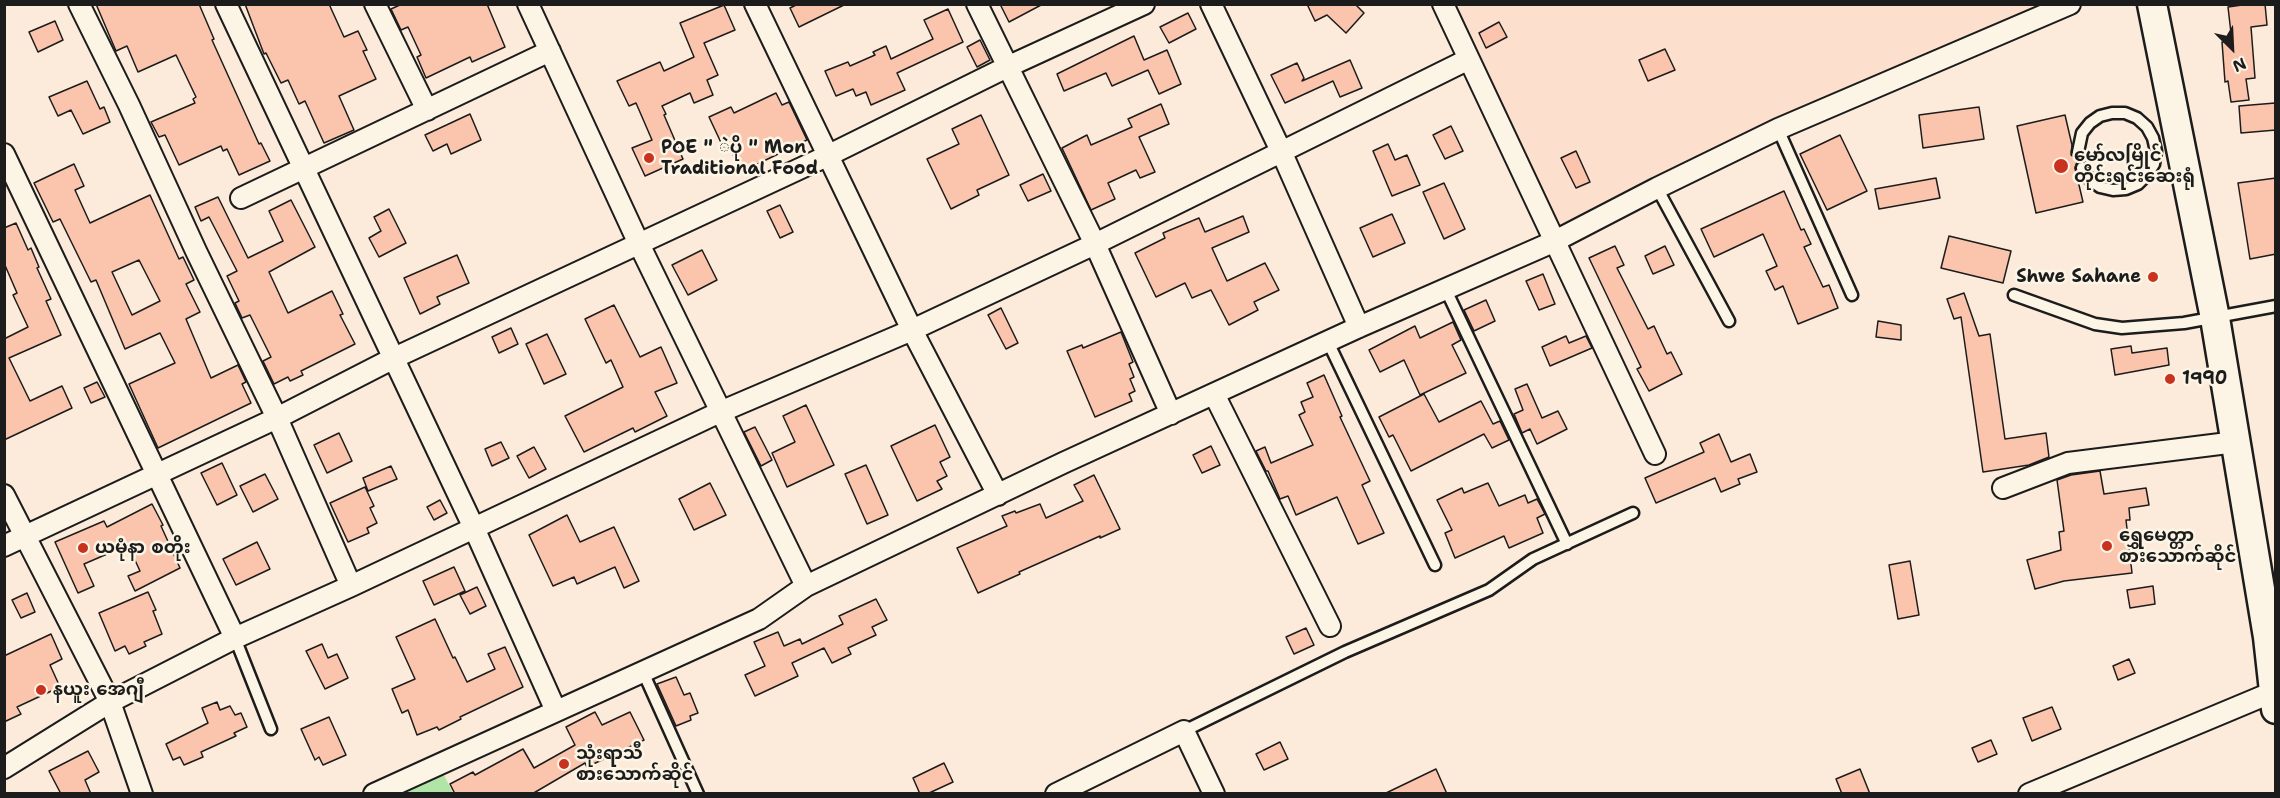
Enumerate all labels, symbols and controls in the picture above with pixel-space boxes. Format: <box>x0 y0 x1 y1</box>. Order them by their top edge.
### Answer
north arrow <box>2202 18 2262 78</box>
text: N <box>2229 53 2250 77</box>
place label: POE " ဲပို " Mon Traditional Food <box>661 137 818 180</box>
place label: မော်လမြိုင် တိုင်းရင်းဆေးရုံ <box>2074 145 2195 188</box>
marker: POE " ဲပို " Mon Traditional Food <box>642 151 656 165</box>
marker: မော်လမြိုင် တိုင်းရင်းဆေးရုံ <box>2052 157 2070 175</box>
place label: Shwe Sahane <box>2016 266 2141 288</box>
marker: Shwe Sahane <box>2146 270 2160 284</box>
place label: 1990 <box>2182 368 2227 390</box>
marker: 1990 <box>2163 372 2177 386</box>
place label: ရွှေမေတ္တာ စားသောက်ဆိုင် <box>2119 525 2236 568</box>
place label: ယမုံနာ စတိုး <box>95 537 191 559</box>
marker: ရွှေမေတ္တာ စားသောက်ဆိုင် <box>2100 539 2114 553</box>
marker: ယမုံနာ စတိုး <box>76 541 90 555</box>
place label: နယူး အေဂျီ <box>53 679 144 701</box>
marker: နယူး အေဂျီ <box>34 683 48 697</box>
place label: သုံးရာသီ စားသောက်ဆိုင် <box>576 743 693 786</box>
marker: သုံးရာသီ စားသောက်ဆိုင် <box>557 757 571 771</box>

